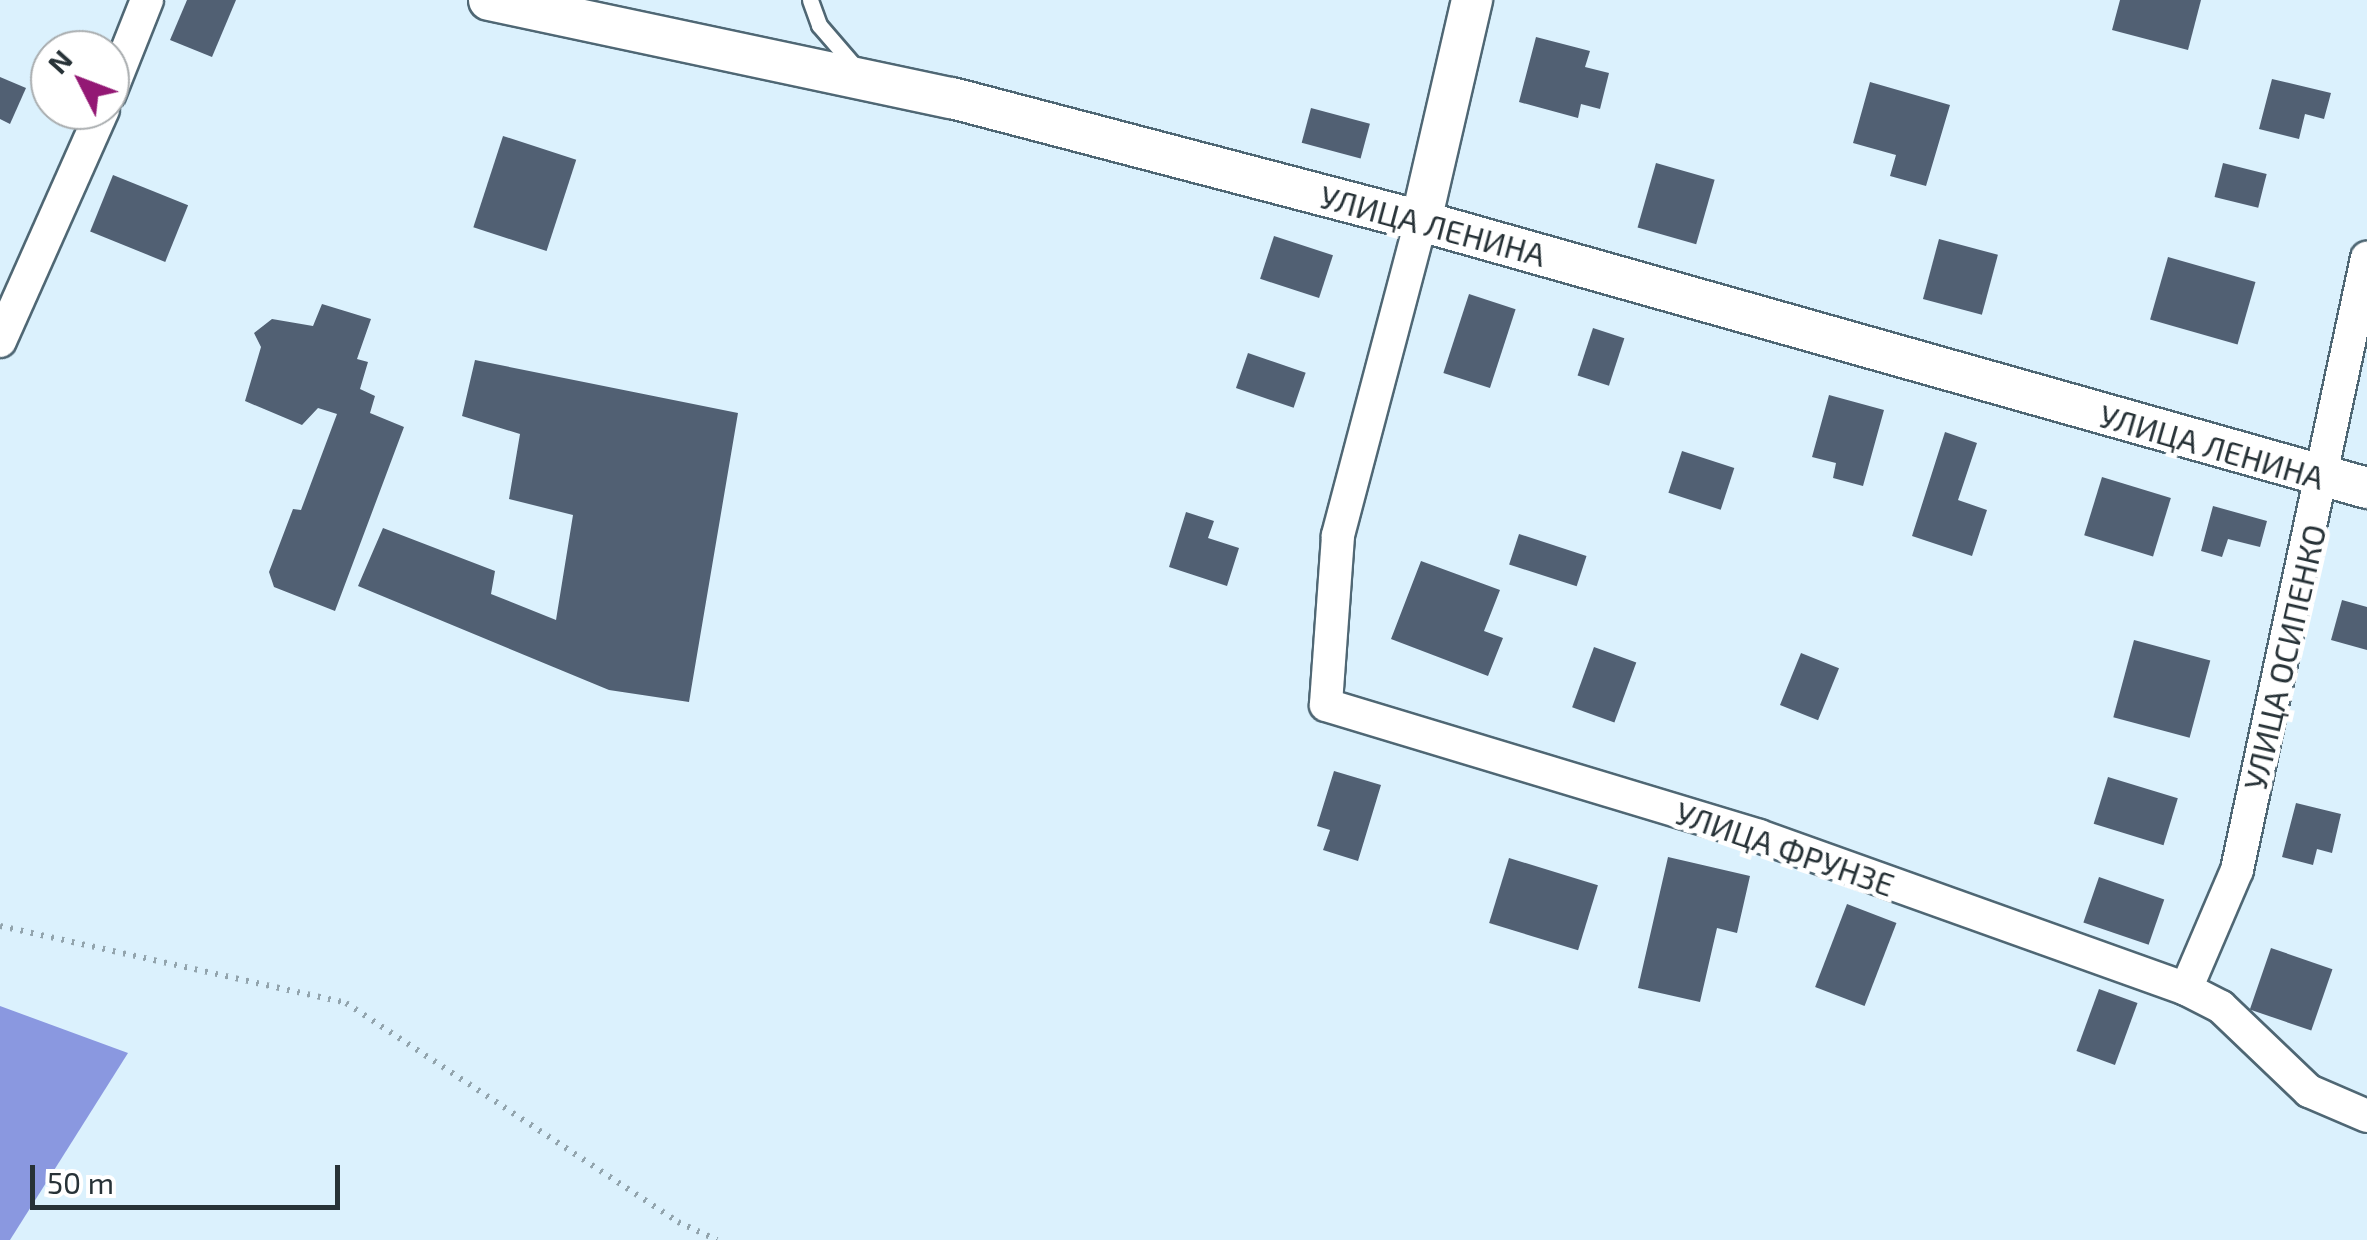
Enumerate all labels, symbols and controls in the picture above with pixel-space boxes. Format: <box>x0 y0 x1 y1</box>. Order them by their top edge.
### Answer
north arrow <box>30 30 130 130</box>
text: N <box>40 42 79 80</box>
street label: УЛИЦА ЛЕНИНА <box>1316 176 1550 274</box>
street label: УЛИЦА ЛЕНИНА <box>2095 396 2329 496</box>
street label: УЛИЦА ОСИПЕНКО <box>2235 520 2333 794</box>
street label: УЛИЦА ФРУНЗЕ <box>1671 793 1899 903</box>
scale bar <box>35 1145 345 1207</box>
text: 50 m <box>47 1164 114 1200</box>

